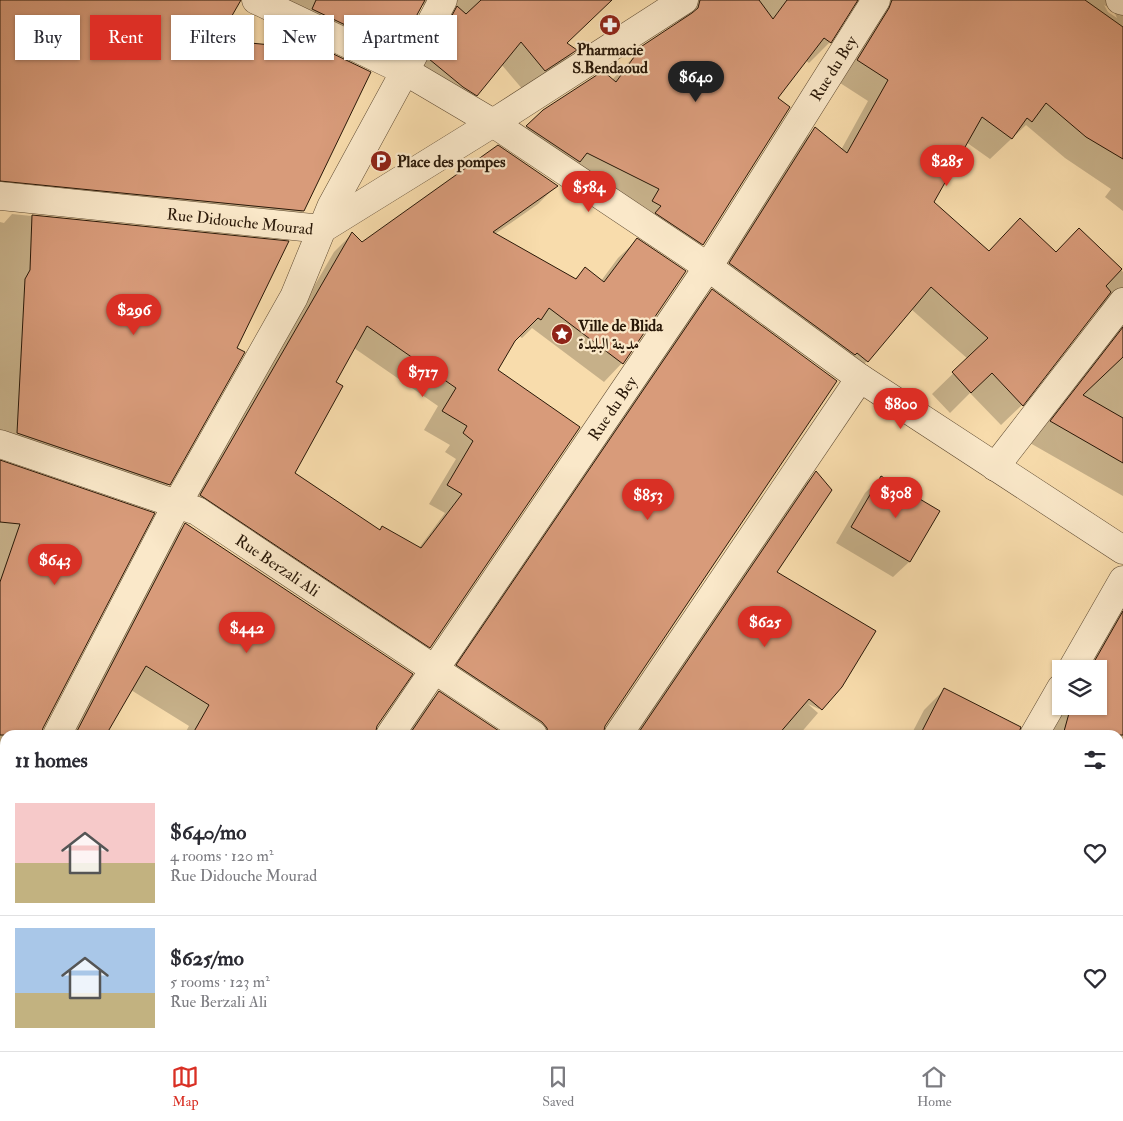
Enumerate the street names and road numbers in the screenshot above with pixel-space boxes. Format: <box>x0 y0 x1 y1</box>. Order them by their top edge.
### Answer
street label: Rue du Bey <box>806 31 862 105</box>
street label: Rue Didouche Mourad <box>166 204 314 240</box>
street label: Rue du Bey <box>584 372 642 445</box>
street label: Rue Berzali Ali <box>232 530 323 601</box>

